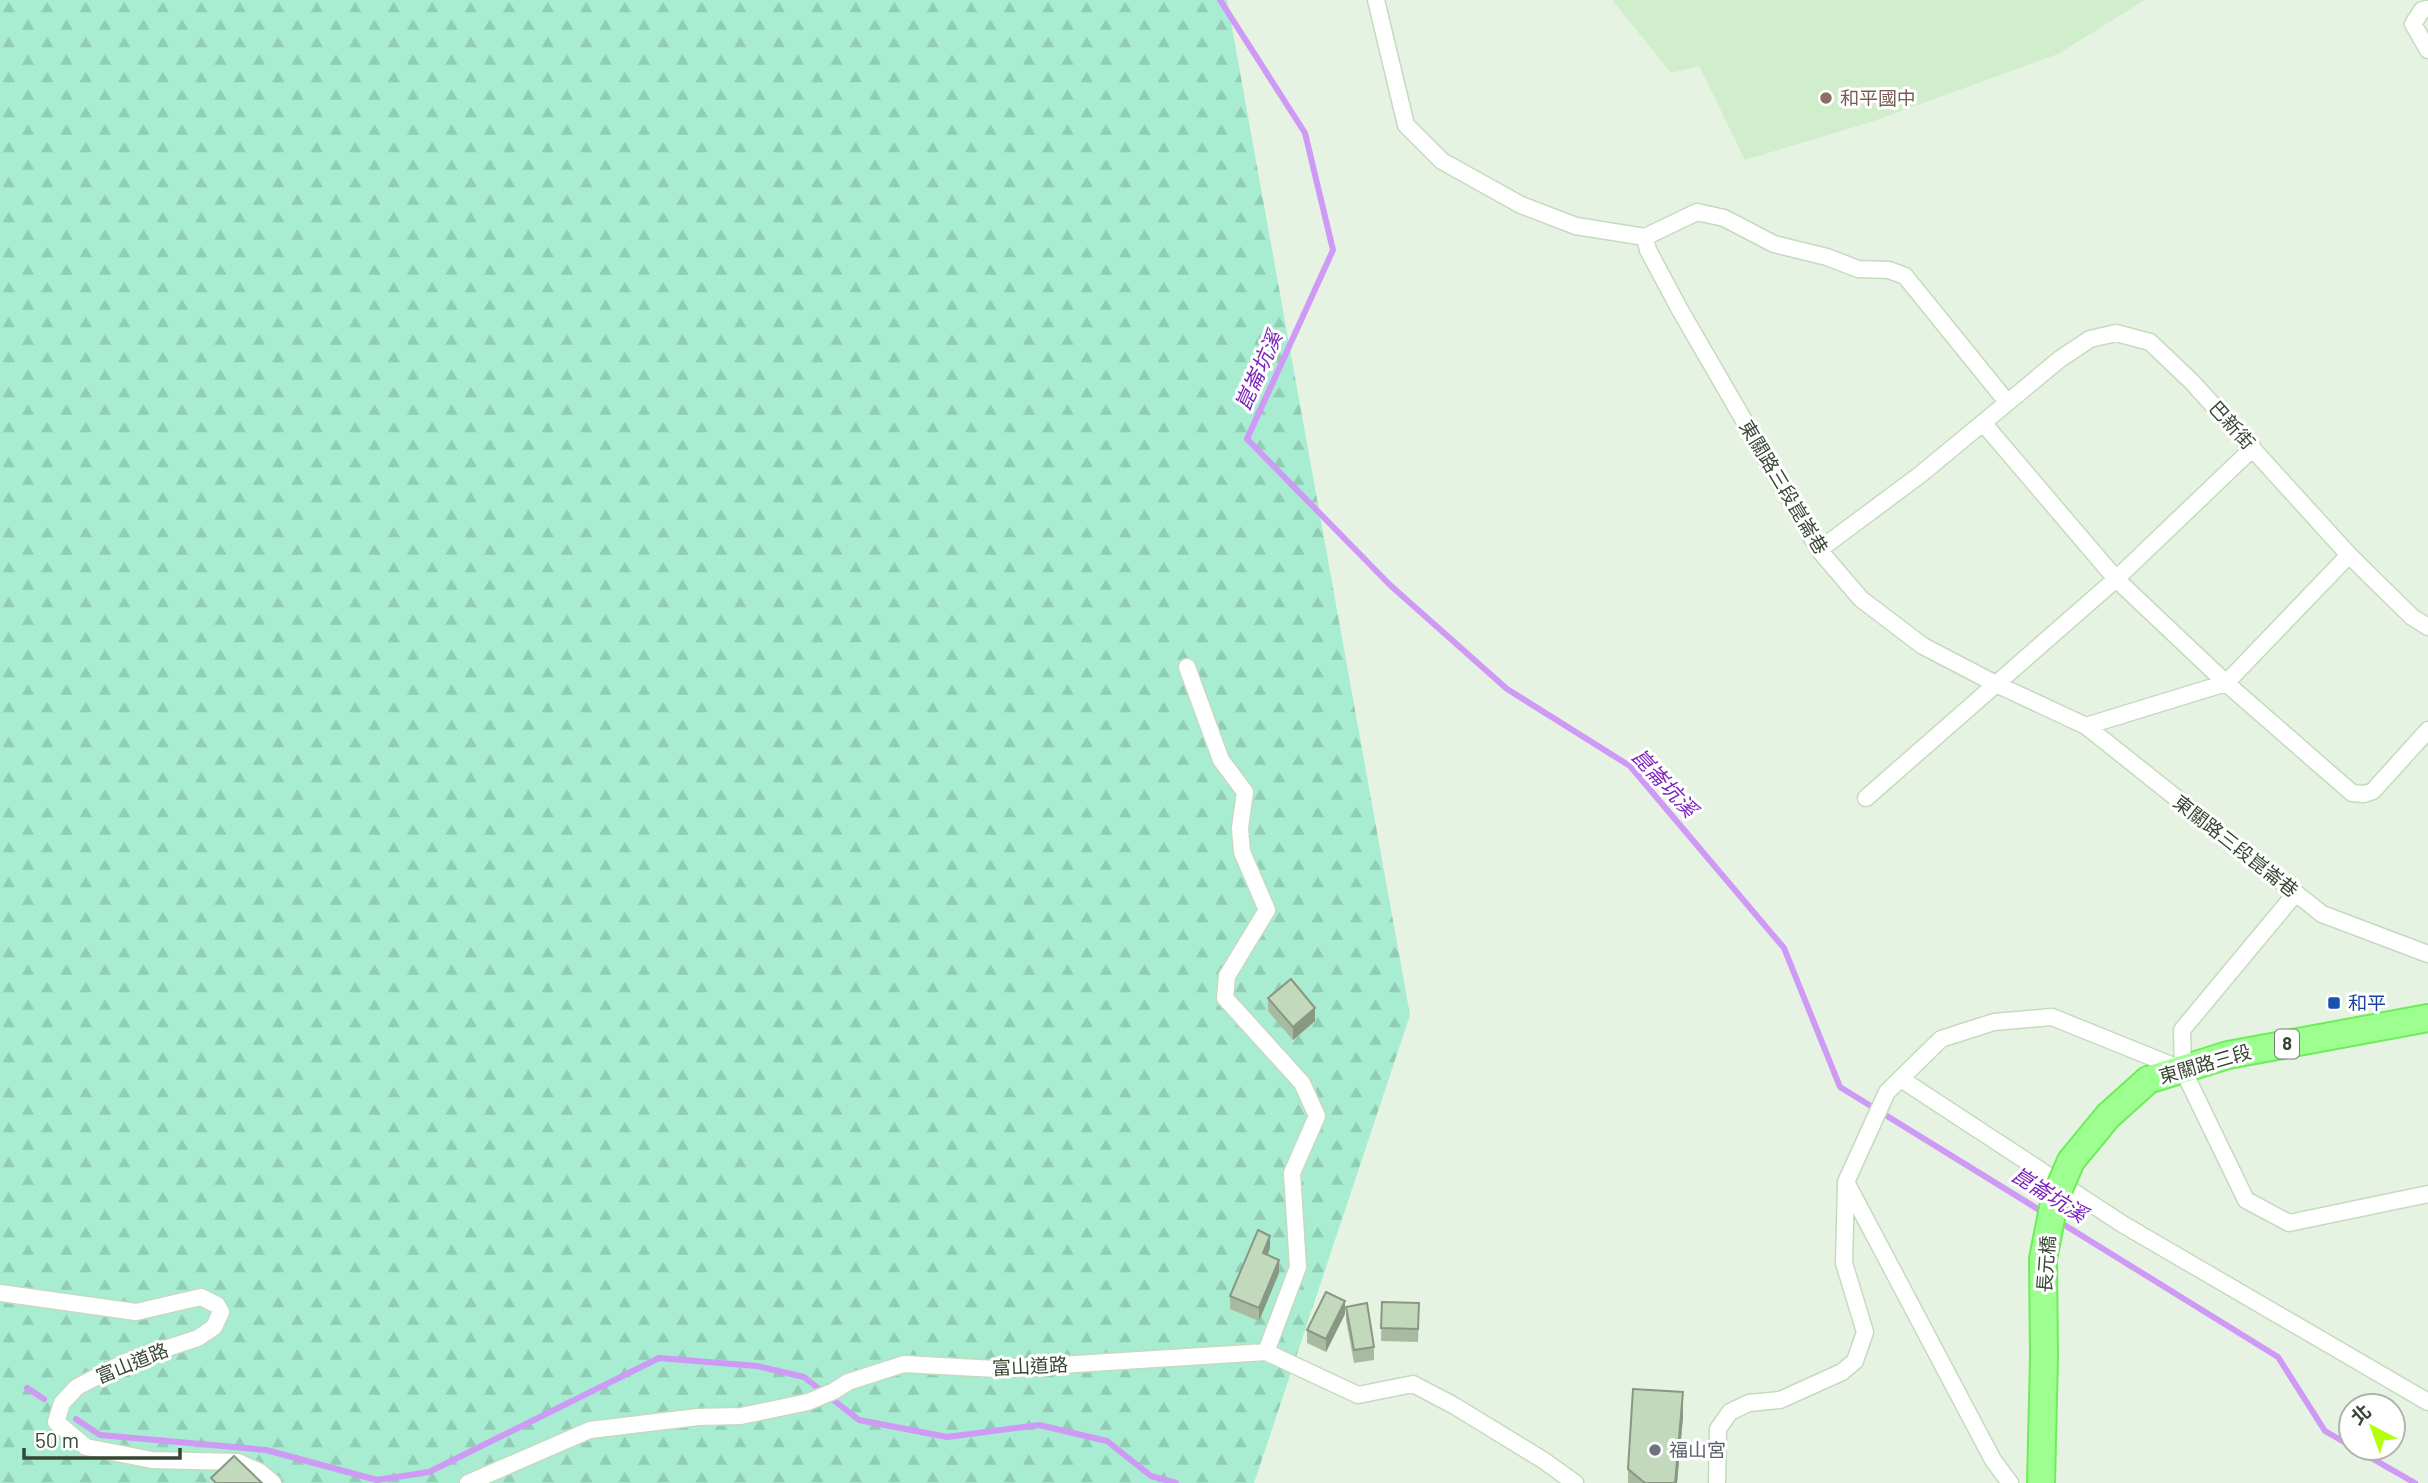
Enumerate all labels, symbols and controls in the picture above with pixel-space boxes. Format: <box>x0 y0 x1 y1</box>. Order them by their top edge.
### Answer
place label: 和平國中 <box>1840 86 1916 109</box>
marker: 和平國中 <box>1818 90 1834 106</box>
water label: 崑崙坑溪 <box>1229 324 1287 414</box>
street label: 巴新街 <box>2205 396 2260 454</box>
street label: 東關路三段崑崙巷 <box>1735 416 1833 558</box>
water label: 崑崙坑溪 <box>1627 743 1705 823</box>
street label: 東關路三段崑崙巷 <box>2169 790 2303 901</box>
place label: 和平 <box>2348 991 2386 1014</box>
marker: 和平 <box>2326 995 2342 1011</box>
road number: 8 <box>2275 1030 2299 1058</box>
street label: 東關路三段 <box>2156 1039 2254 1088</box>
water label: 崑崙坑溪 <box>2008 1161 2095 1228</box>
street label: 長元橋 <box>2032 1235 2059 1293</box>
street label: 富山道路 <box>92 1338 171 1387</box>
street label: 富山道路 <box>991 1352 1069 1379</box>
north arrow <box>2337 1392 2407 1462</box>
text: 北 <box>2346 1399 2375 1429</box>
scale bar <box>24 1416 180 1460</box>
text: 50 m <box>35 1427 79 1452</box>
place label: 福山宮 <box>1669 1438 1726 1461</box>
marker: 福山宮 <box>1647 1442 1663 1458</box>

